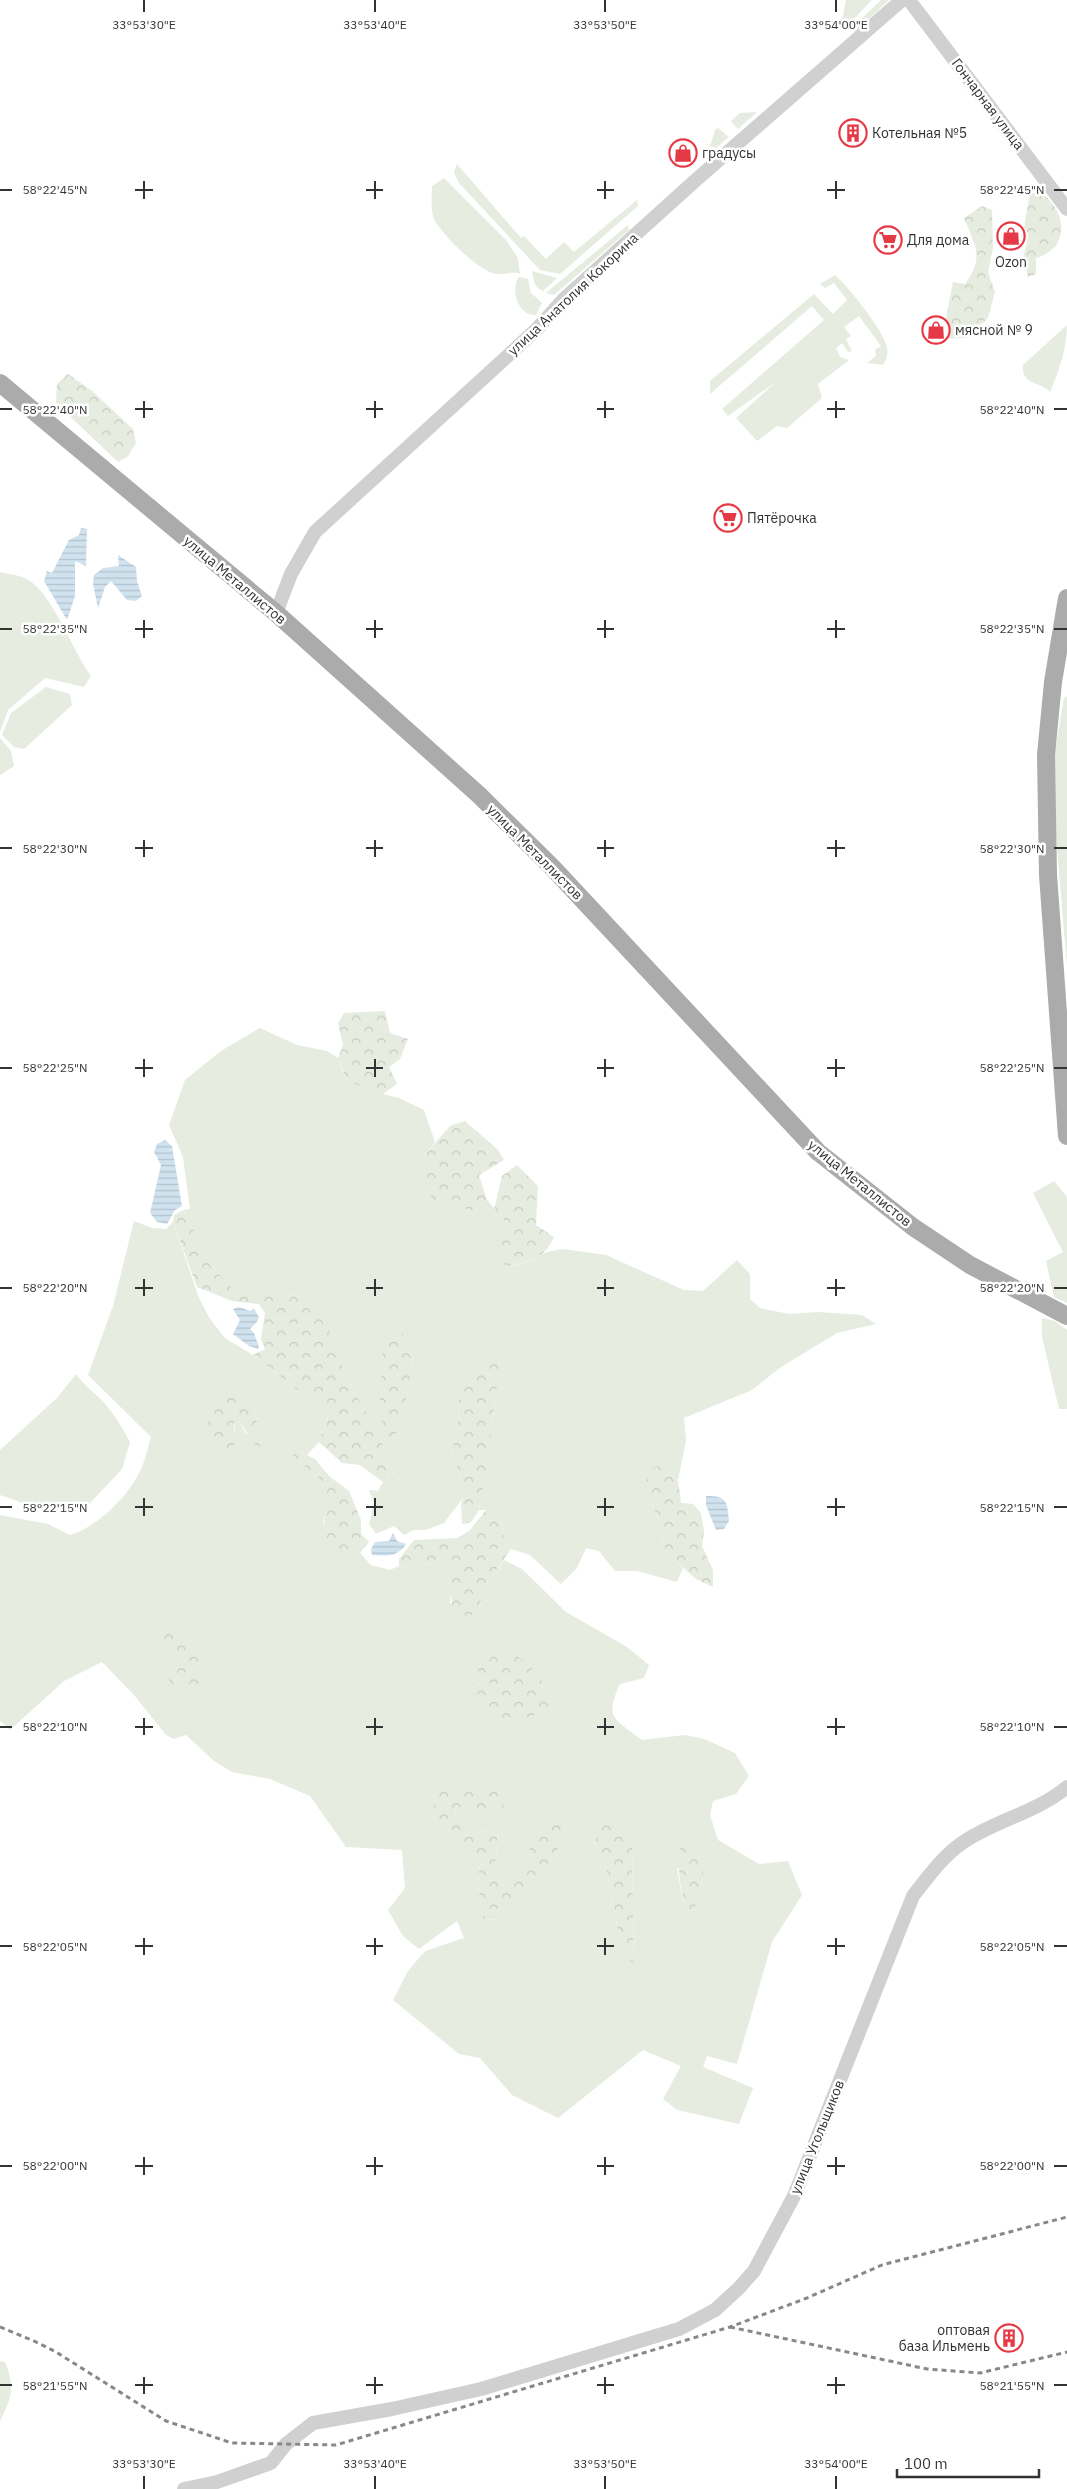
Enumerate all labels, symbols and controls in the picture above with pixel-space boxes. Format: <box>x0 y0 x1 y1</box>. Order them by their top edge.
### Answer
text: 33°53'30"E <box>112 17 176 32</box>
text: 33°53'40"E <box>343 17 407 32</box>
text: 33°53'50"E <box>573 17 637 32</box>
text: 33°54'00"E <box>804 17 868 32</box>
street label: Гончарная улица <box>948 55 1029 154</box>
building icon: Котельная №5 <box>838 118 868 148</box>
place label: Котельная №5 <box>872 124 967 142</box>
shop icon: градусы <box>668 138 698 168</box>
place label: градусы <box>702 144 756 162</box>
text: 58°22'45"N <box>22 182 88 197</box>
text: 58°22'45"N <box>979 182 1045 197</box>
shop icon: Ozon <box>996 221 1026 251</box>
supermarket icon: Для дома <box>873 225 903 255</box>
street label: улица Анатолия Кокорина <box>504 228 642 359</box>
place label: Для дома <box>907 231 970 249</box>
place label: Ozon <box>995 253 1027 271</box>
shop icon: мясной № 9 <box>921 315 951 345</box>
place label: мясной № 9 <box>955 321 1033 339</box>
text: 58°22'40"N <box>22 402 88 417</box>
text: 58°22'40"N <box>979 402 1045 417</box>
supermarket icon: Пятёрочка <box>713 503 743 533</box>
place label: Пятёрочка <box>747 509 817 527</box>
street label: улица Металлистов <box>180 532 290 628</box>
text: 58°22'35"N <box>22 621 88 636</box>
text: 58°22'35"N <box>979 621 1045 636</box>
street label: улица Металлистов <box>483 800 587 904</box>
text: 58°22'30"N <box>22 841 88 856</box>
text: 58°22'30"N <box>979 841 1045 856</box>
text: 58°22'25"N <box>22 1060 88 1075</box>
text: 58°22'25"N <box>979 1060 1045 1075</box>
street label: улица Металлистов <box>805 1136 915 1230</box>
text: 58°22'20"N <box>22 1280 88 1295</box>
text: 58°22'20"N <box>979 1280 1045 1295</box>
text: 58°22'15"N <box>22 1500 88 1515</box>
text: 58°22'15"N <box>979 1500 1045 1515</box>
text: 58°22'10"N <box>22 1719 88 1734</box>
text: 58°22'10"N <box>979 1719 1045 1734</box>
text: 58°22'05"N <box>22 1939 88 1954</box>
text: 58°22'05"N <box>979 1939 1045 1954</box>
street label: улица Угольщиков <box>786 2077 848 2197</box>
text: 58°22'00"N <box>22 2158 88 2173</box>
text: 58°22'00"N <box>979 2158 1045 2173</box>
place label: оптовая база Ильмень <box>899 2321 990 2355</box>
building icon: оптовая база Ильмень <box>994 2323 1024 2353</box>
text: 58°21'55"N <box>22 2378 88 2393</box>
text: 58°21'55"N <box>979 2378 1045 2393</box>
scale bar <box>897 2446 1040 2478</box>
text: 100 m <box>904 2454 948 2473</box>
text: 33°53'30"E <box>112 2456 176 2471</box>
text: 33°53'40"E <box>343 2456 407 2471</box>
text: 33°53'50"E <box>573 2456 637 2471</box>
text: 33°54'00"E <box>804 2456 868 2471</box>

